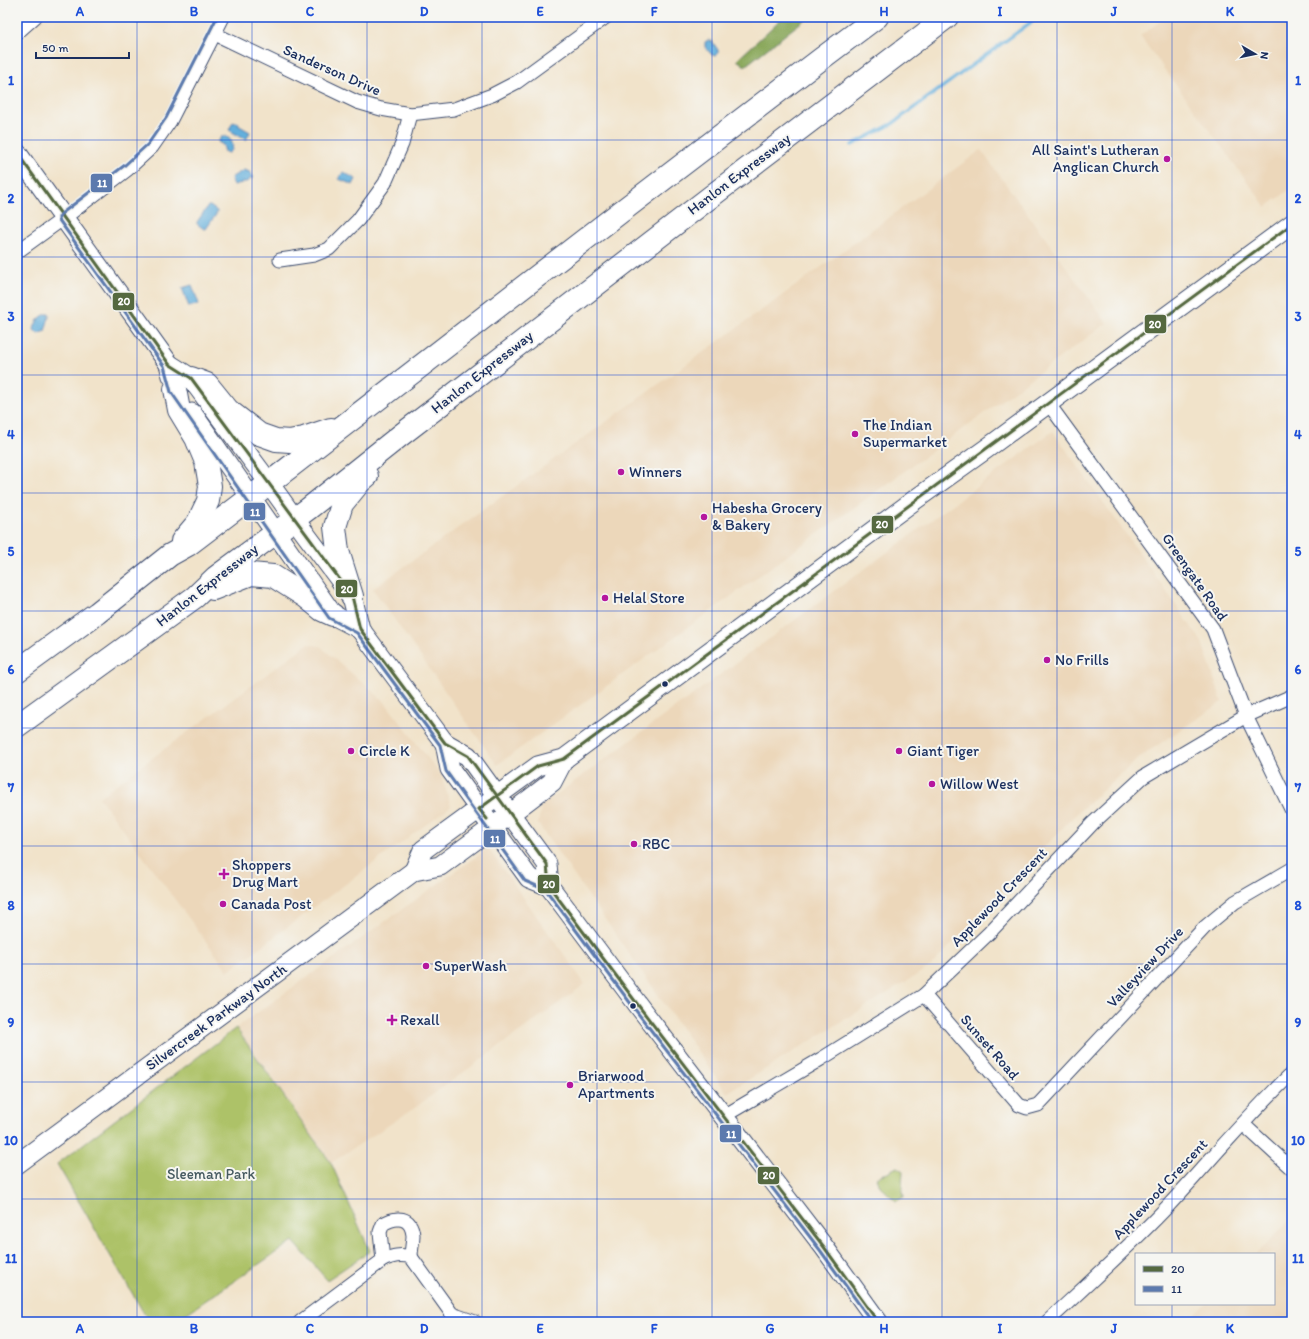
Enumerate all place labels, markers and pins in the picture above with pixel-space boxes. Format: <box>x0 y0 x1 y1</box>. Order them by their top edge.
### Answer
place label: All Saint's Lutheran Anglican Church <box>1032 141 1159 176</box>
marker: All Saint's Lutheran Anglican Church <box>1162 154 1172 164</box>
place label: The Indian Supermarket <box>863 416 948 451</box>
marker: The Indian Supermarket <box>850 429 860 439</box>
place label: Winners <box>629 463 682 481</box>
marker: Winners <box>616 467 626 477</box>
place label: Habesha Grocery & Bakery <box>712 499 822 534</box>
marker: Habesha Grocery & Bakery <box>699 512 709 522</box>
place label: Helal Store <box>613 589 685 607</box>
marker: Helal Store <box>600 593 610 603</box>
place label: No Frills <box>1055 651 1109 669</box>
marker: No Frills <box>1042 655 1052 665</box>
unlabelled marker <box>660 679 670 689</box>
place label: Circle K <box>359 742 410 760</box>
place label: Giant Tiger <box>907 742 979 760</box>
marker: Circle K <box>346 746 356 756</box>
marker: Giant Tiger <box>894 746 904 756</box>
place label: Willow West <box>940 775 1019 793</box>
marker: Willow West <box>927 779 937 789</box>
place label: RBC <box>642 835 671 853</box>
marker: RBC <box>629 839 639 849</box>
place label: Shoppers Drug Mart <box>232 856 299 891</box>
marker: Shoppers Drug Mart <box>219 869 229 879</box>
place label: Canada Post <box>231 895 312 913</box>
marker: Canada Post <box>218 899 228 909</box>
place label: SuperWash <box>434 957 507 975</box>
marker: SuperWash <box>421 961 431 971</box>
unlabelled marker <box>628 1001 638 1011</box>
place label: Rexall <box>400 1011 440 1029</box>
marker: Rexall <box>387 1015 397 1025</box>
place label: Briarwood Apartments <box>578 1067 655 1102</box>
marker: Briarwood Apartments <box>565 1080 575 1090</box>

